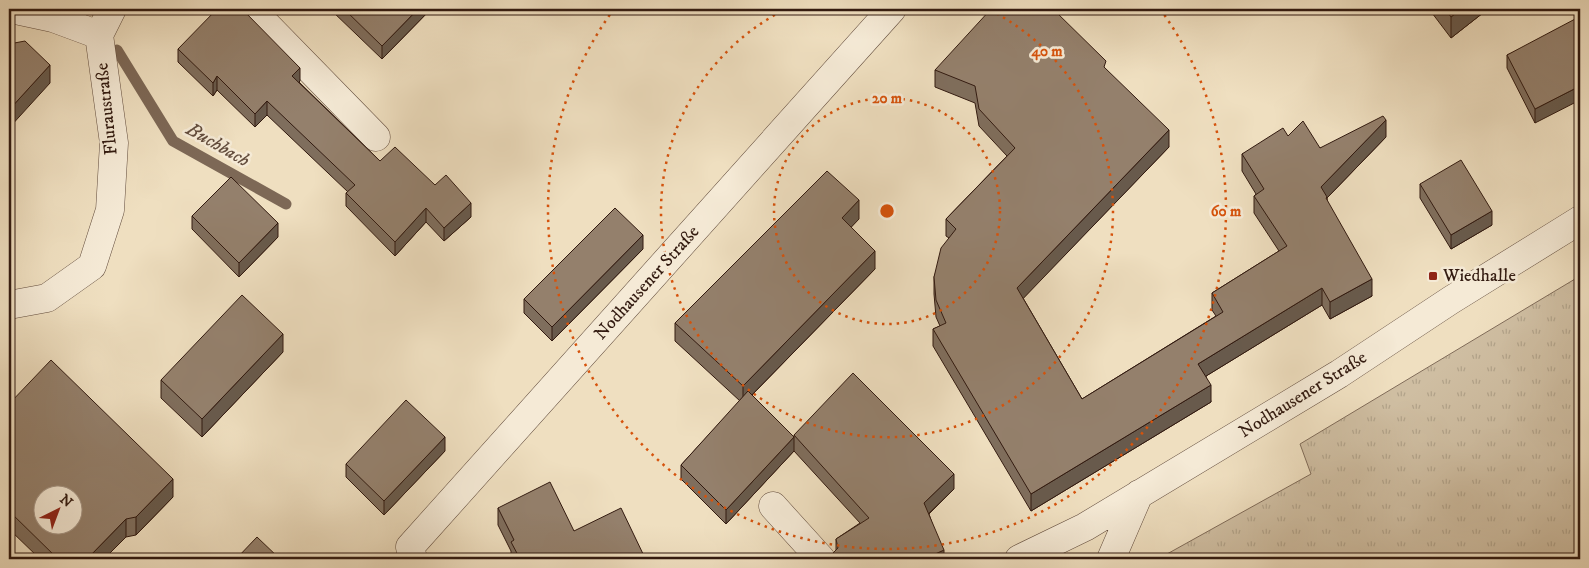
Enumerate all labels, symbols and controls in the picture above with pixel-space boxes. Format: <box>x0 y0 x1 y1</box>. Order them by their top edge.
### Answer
text: 40 m <box>1030 42 1063 61</box>
street label: Fluraustraße <box>91 62 123 156</box>
text: 20 m <box>872 89 903 108</box>
water label: Buchbach <box>181 117 254 172</box>
centre of rings <box>878 202 896 220</box>
text: 60 m <box>1211 202 1242 221</box>
street label: Nodhausener Straße <box>590 221 704 345</box>
place label: Wiedhalle <box>1442 265 1516 287</box>
marker: Wiedhalle <box>1427 270 1439 282</box>
street label: Nodhausener Straße <box>1235 347 1371 443</box>
north arrow <box>32 486 82 536</box>
text: N <box>56 491 77 512</box>

